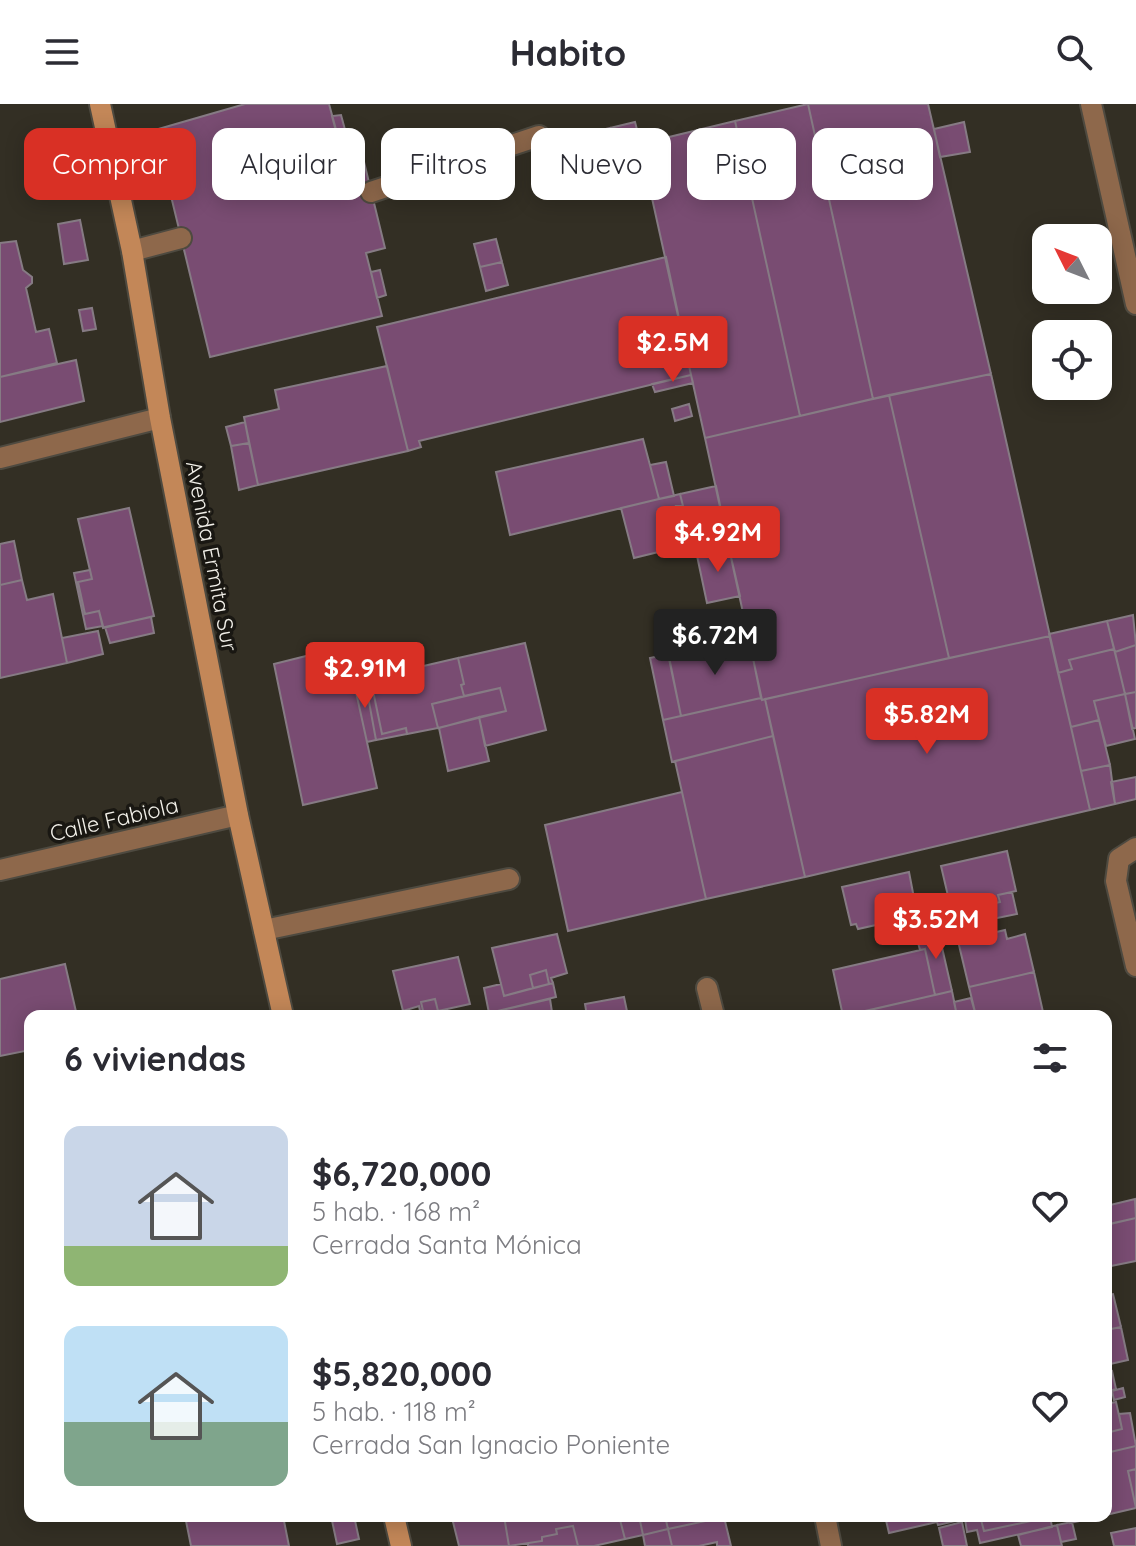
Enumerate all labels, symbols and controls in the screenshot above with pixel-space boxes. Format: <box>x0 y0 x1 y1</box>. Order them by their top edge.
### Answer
icon: menu <box>40 30 84 74</box>
text: Habito <box>510 30 626 75</box>
icon: search <box>1052 30 1096 74</box>
chip: Comprar <box>24 128 196 200</box>
chip: Alquilar <box>212 128 365 200</box>
chip: Filtros <box>381 128 515 200</box>
chip: Nuevo <box>531 128 671 200</box>
chip: Piso <box>687 128 796 200</box>
chip: Casa <box>812 128 933 200</box>
north arrow <box>1032 224 1112 304</box>
map controls <box>1032 224 1112 400</box>
pin: $2.5M <box>617 316 729 384</box>
button: locate <box>1032 320 1112 400</box>
text: $2.5M <box>636 325 710 358</box>
street label: Avenida Ermita Sur <box>180 458 244 654</box>
pin: $4.92M <box>653 506 783 574</box>
text: $4.92M <box>674 515 762 548</box>
pin: $6.72M <box>650 609 780 677</box>
text: $6.72M <box>672 618 758 651</box>
pin: $2.91M <box>300 642 430 710</box>
text: $2.91M <box>324 651 406 684</box>
pin: $5.82M <box>862 688 992 756</box>
text: $5.82M <box>884 697 970 730</box>
street label: Calle Fabiola <box>47 791 181 847</box>
pin: $3.52M <box>871 893 1001 961</box>
text: $3.52M <box>892 902 980 935</box>
icon: filters <box>1028 1036 1072 1080</box>
text: 6 viviendas <box>64 1037 246 1080</box>
text: $6,720,000 <box>312 1152 491 1195</box>
icon: home <box>128 1158 224 1254</box>
icon: heart <box>1028 1184 1072 1228</box>
text: 5 hab. · 168 m² <box>312 1195 480 1228</box>
text: Cerrada Santa Mónica <box>312 1228 582 1261</box>
text: $5,820,000 <box>312 1352 492 1395</box>
icon: home <box>128 1358 224 1454</box>
icon: heart <box>1028 1384 1072 1428</box>
text: 5 hab. · 118 m² <box>312 1395 476 1428</box>
text: Cerrada San Ignacio Poniente <box>312 1428 670 1461</box>

